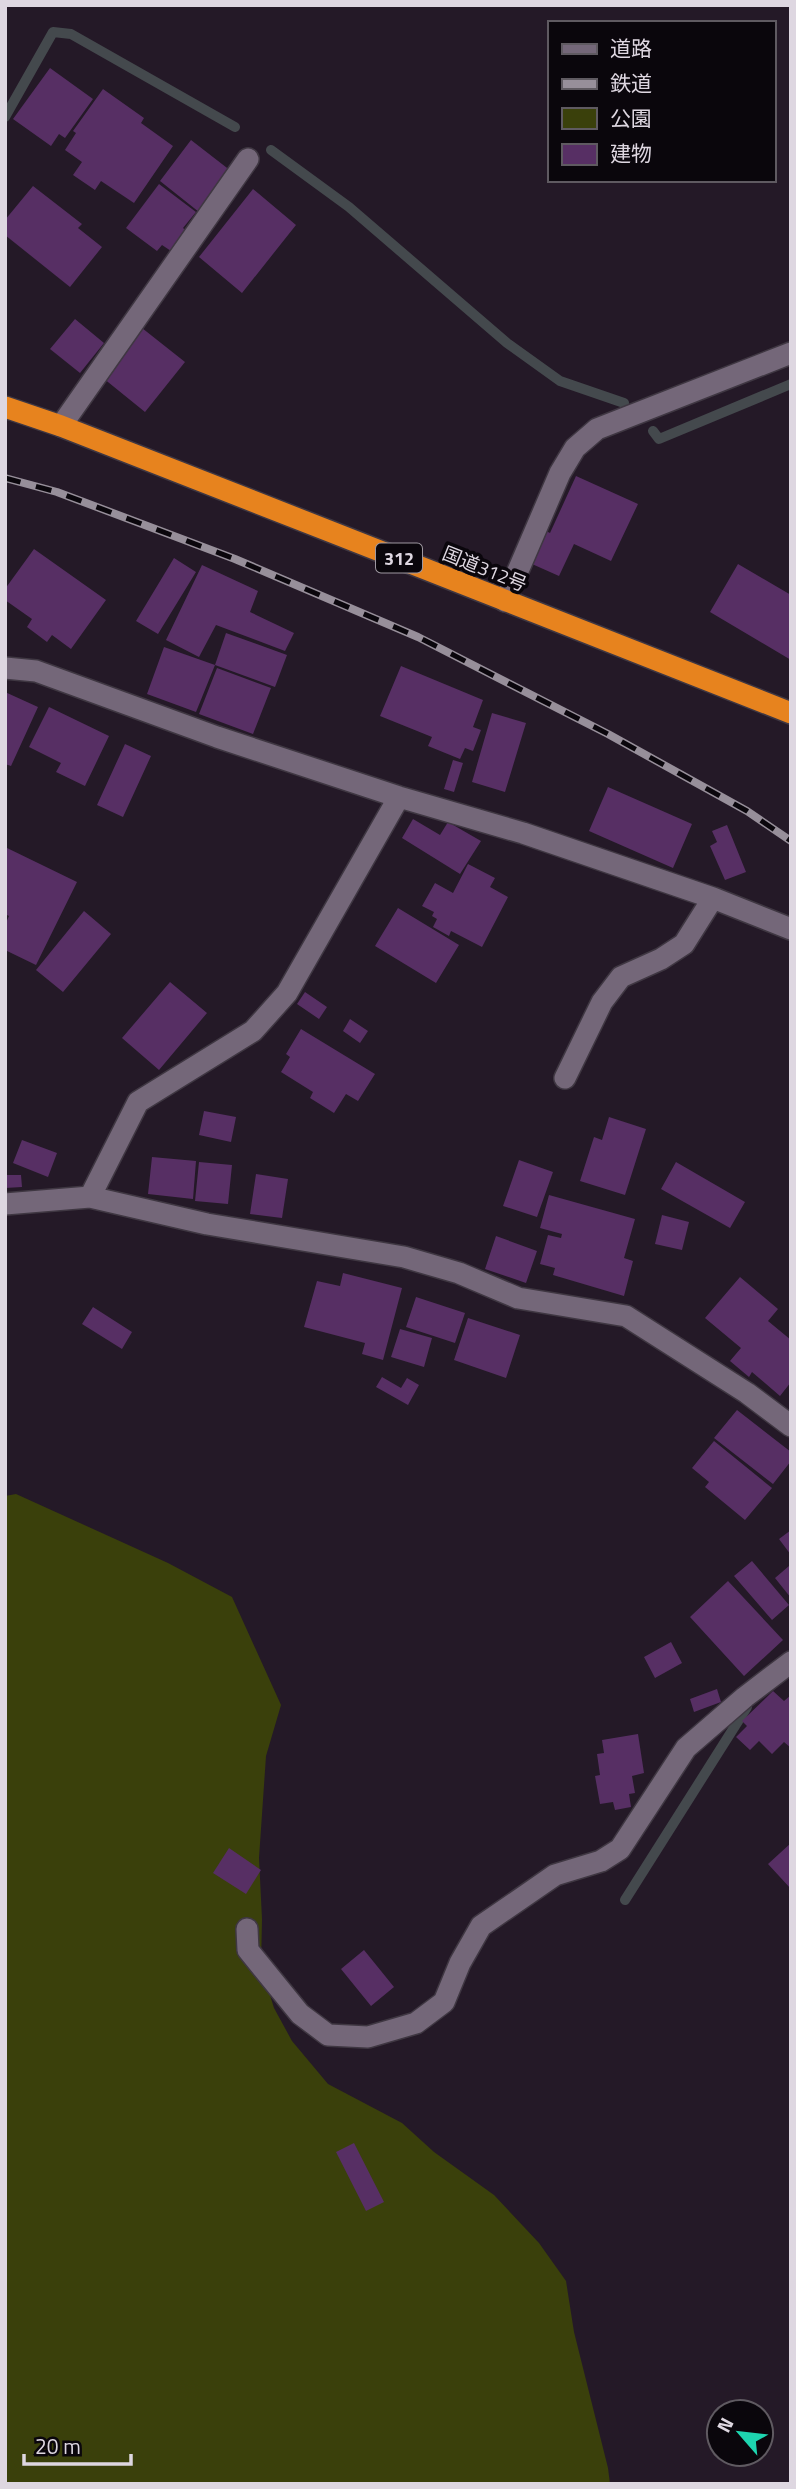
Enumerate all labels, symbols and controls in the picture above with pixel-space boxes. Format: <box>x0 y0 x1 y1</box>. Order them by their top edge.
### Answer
legend <box>548 21 775 182</box>
text: 道路 <box>610 32 652 64</box>
text: 鉄道 <box>610 67 652 99</box>
text: 公園 <box>610 102 652 134</box>
text: 建物 <box>610 137 652 169</box>
street label: 国道312号 <box>438 538 532 598</box>
road number: 312 <box>376 544 422 572</box>
north arrow <box>705 2398 775 2468</box>
text: N <box>709 2412 740 2437</box>
scale bar <box>24 2422 131 2466</box>
text: 20 m <box>35 2430 81 2462</box>

